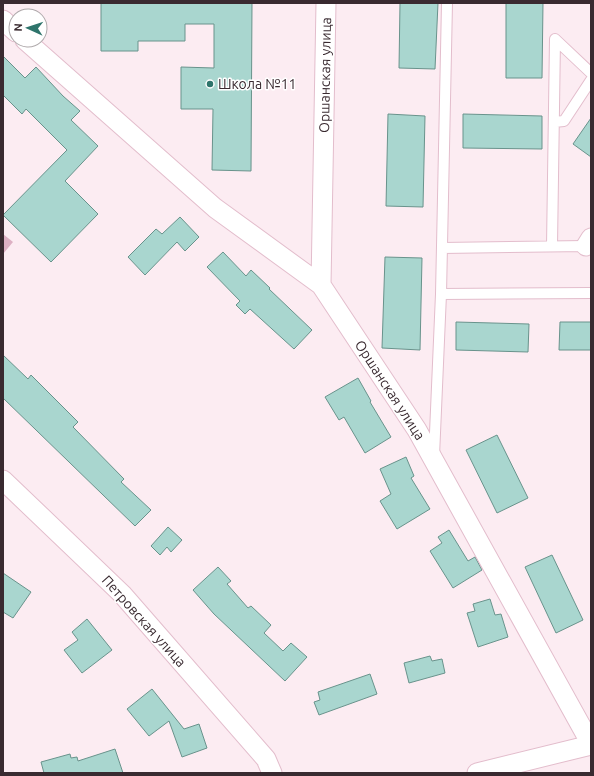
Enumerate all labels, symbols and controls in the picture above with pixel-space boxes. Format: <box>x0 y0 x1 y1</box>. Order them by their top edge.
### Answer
north arrow <box>8 8 48 48</box>
street label: Оршанская улица <box>316 17 334 133</box>
text: N <box>12 23 24 32</box>
place label: Школа №11 <box>218 76 297 92</box>
marker: Школа №11 <box>205 79 215 89</box>
street label: Оршанская улица <box>352 337 428 443</box>
street label: Петровская улица <box>99 572 189 670</box>

